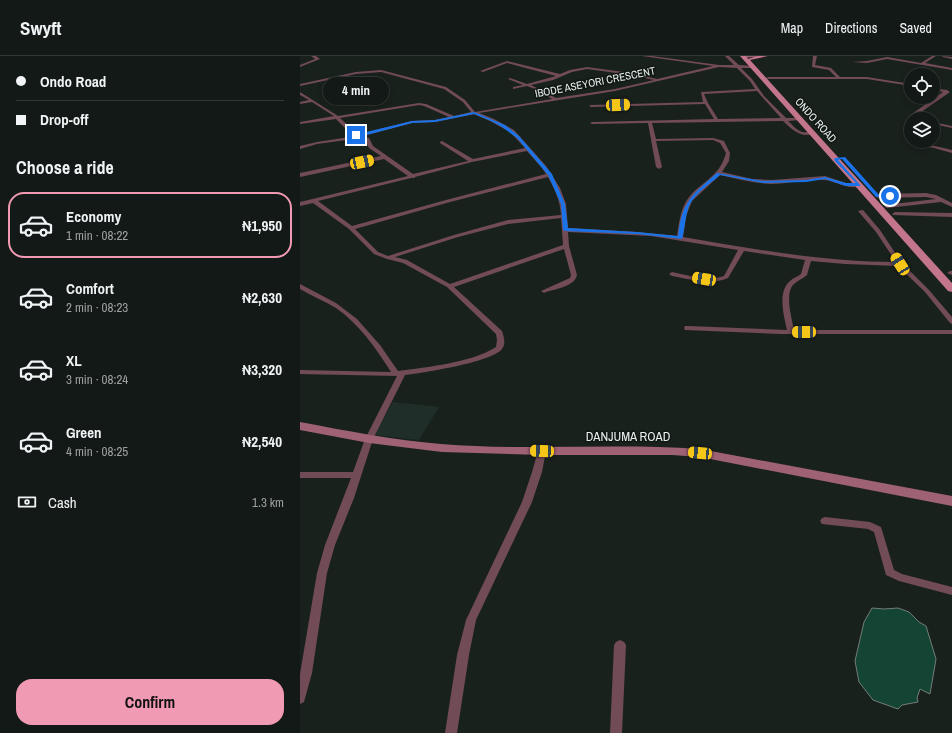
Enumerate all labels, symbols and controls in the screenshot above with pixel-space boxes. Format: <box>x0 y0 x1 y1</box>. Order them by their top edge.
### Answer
text: Swyft <box>20 15 62 41</box>
text: Map <box>781 19 803 37</box>
text: Directions <box>825 19 877 37</box>
text: Saved <box>899 19 932 37</box>
street label: IBODE ASEYORI CRESCENT <box>534 63 657 101</box>
map controls <box>904 68 940 148</box>
button: locate <box>904 68 940 104</box>
text: Ondo Road <box>40 71 106 92</box>
callout: 4 min <box>323 77 389 105</box>
text: 4 min <box>342 82 370 99</box>
street label: ONDO ROAD <box>792 95 840 145</box>
car <box>606 98 630 112</box>
text: Drop-off <box>40 109 89 130</box>
button: layers <box>904 112 940 148</box>
route end <box>347 126 365 144</box>
car <box>349 154 375 170</box>
text: Choose a ride <box>16 155 114 180</box>
route start <box>881 187 899 205</box>
text: Economy <box>66 206 121 227</box>
icon: car <box>18 207 54 243</box>
text: ₦1,950 <box>242 215 282 236</box>
text: 1 min · 08:22 <box>66 227 128 244</box>
car <box>889 251 911 277</box>
car <box>691 271 717 287</box>
text: Comfort <box>66 278 114 299</box>
icon: car <box>18 279 54 315</box>
text: ₦2,630 <box>242 287 282 308</box>
text: 2 min · 08:23 <box>66 299 128 316</box>
car <box>792 326 816 338</box>
text: XL <box>66 350 82 371</box>
icon: car <box>18 351 54 387</box>
text: ₦3,320 <box>242 359 282 380</box>
text: 3 min · 08:24 <box>66 371 128 388</box>
text: Green <box>66 422 102 443</box>
icon: car <box>18 423 54 459</box>
street label: DANJUMA ROAD <box>586 428 671 445</box>
text: ₦2,540 <box>242 431 282 452</box>
text: 4 min · 08:25 <box>66 443 128 460</box>
car <box>530 445 554 457</box>
car <box>688 446 712 460</box>
icon: cash <box>16 491 38 513</box>
text: Cash <box>48 492 77 513</box>
text: 1.3 km <box>252 494 284 511</box>
button: Confirm <box>16 679 284 725</box>

